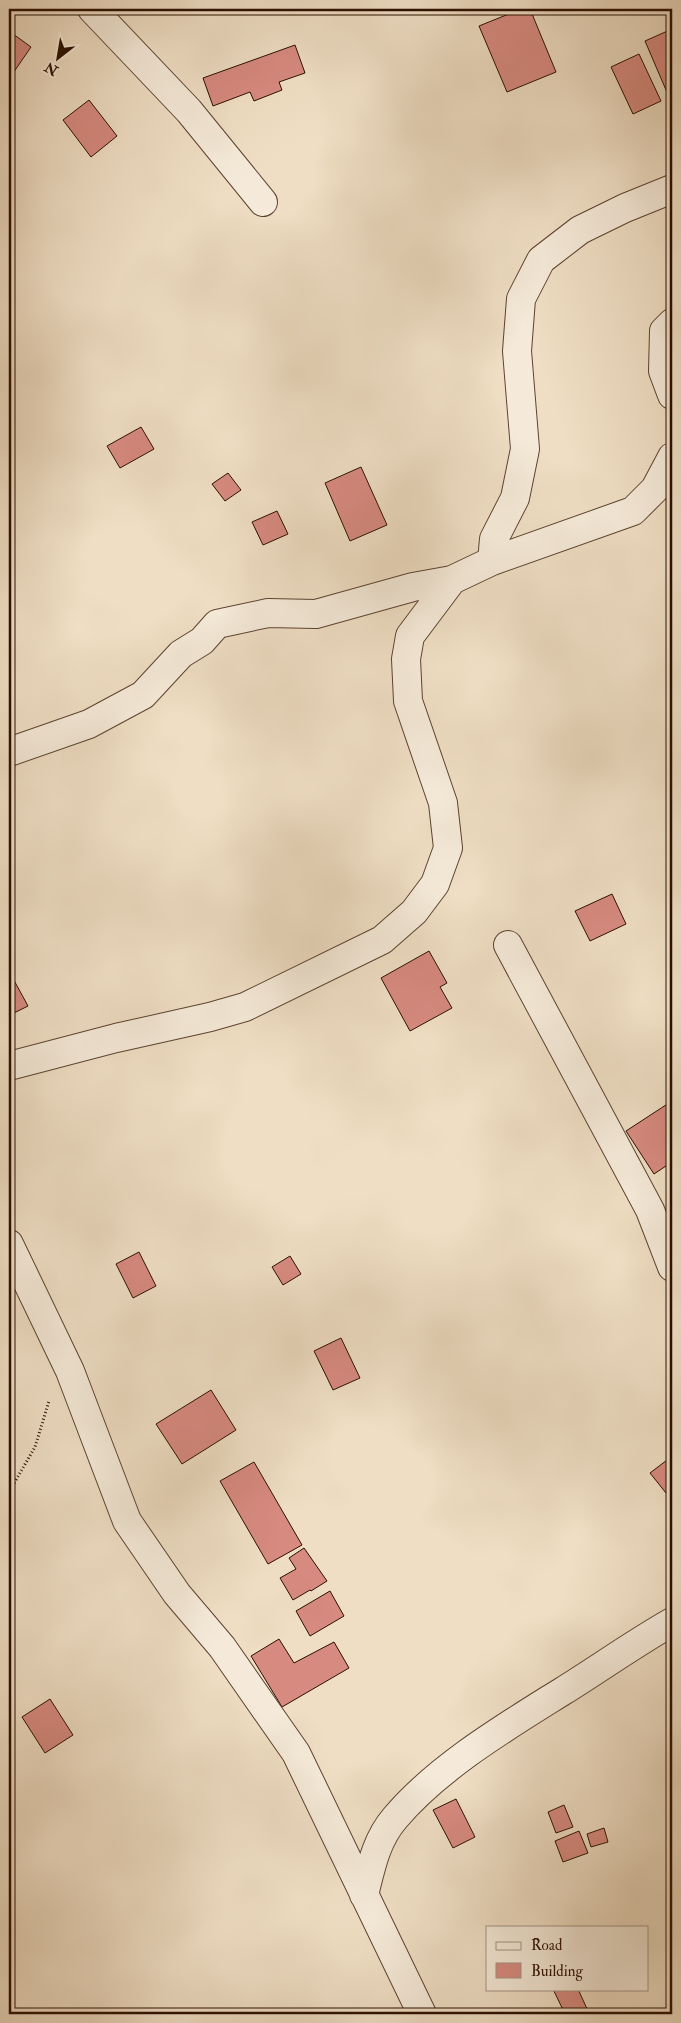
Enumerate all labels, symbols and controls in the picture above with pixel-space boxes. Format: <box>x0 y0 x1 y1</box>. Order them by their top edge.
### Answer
north arrow <box>32 32 82 82</box>
text: N <box>41 58 62 80</box>
legend <box>486 1926 648 1990</box>
text: Road <box>531 1936 563 1955</box>
text: Building <box>531 1962 583 1981</box>

